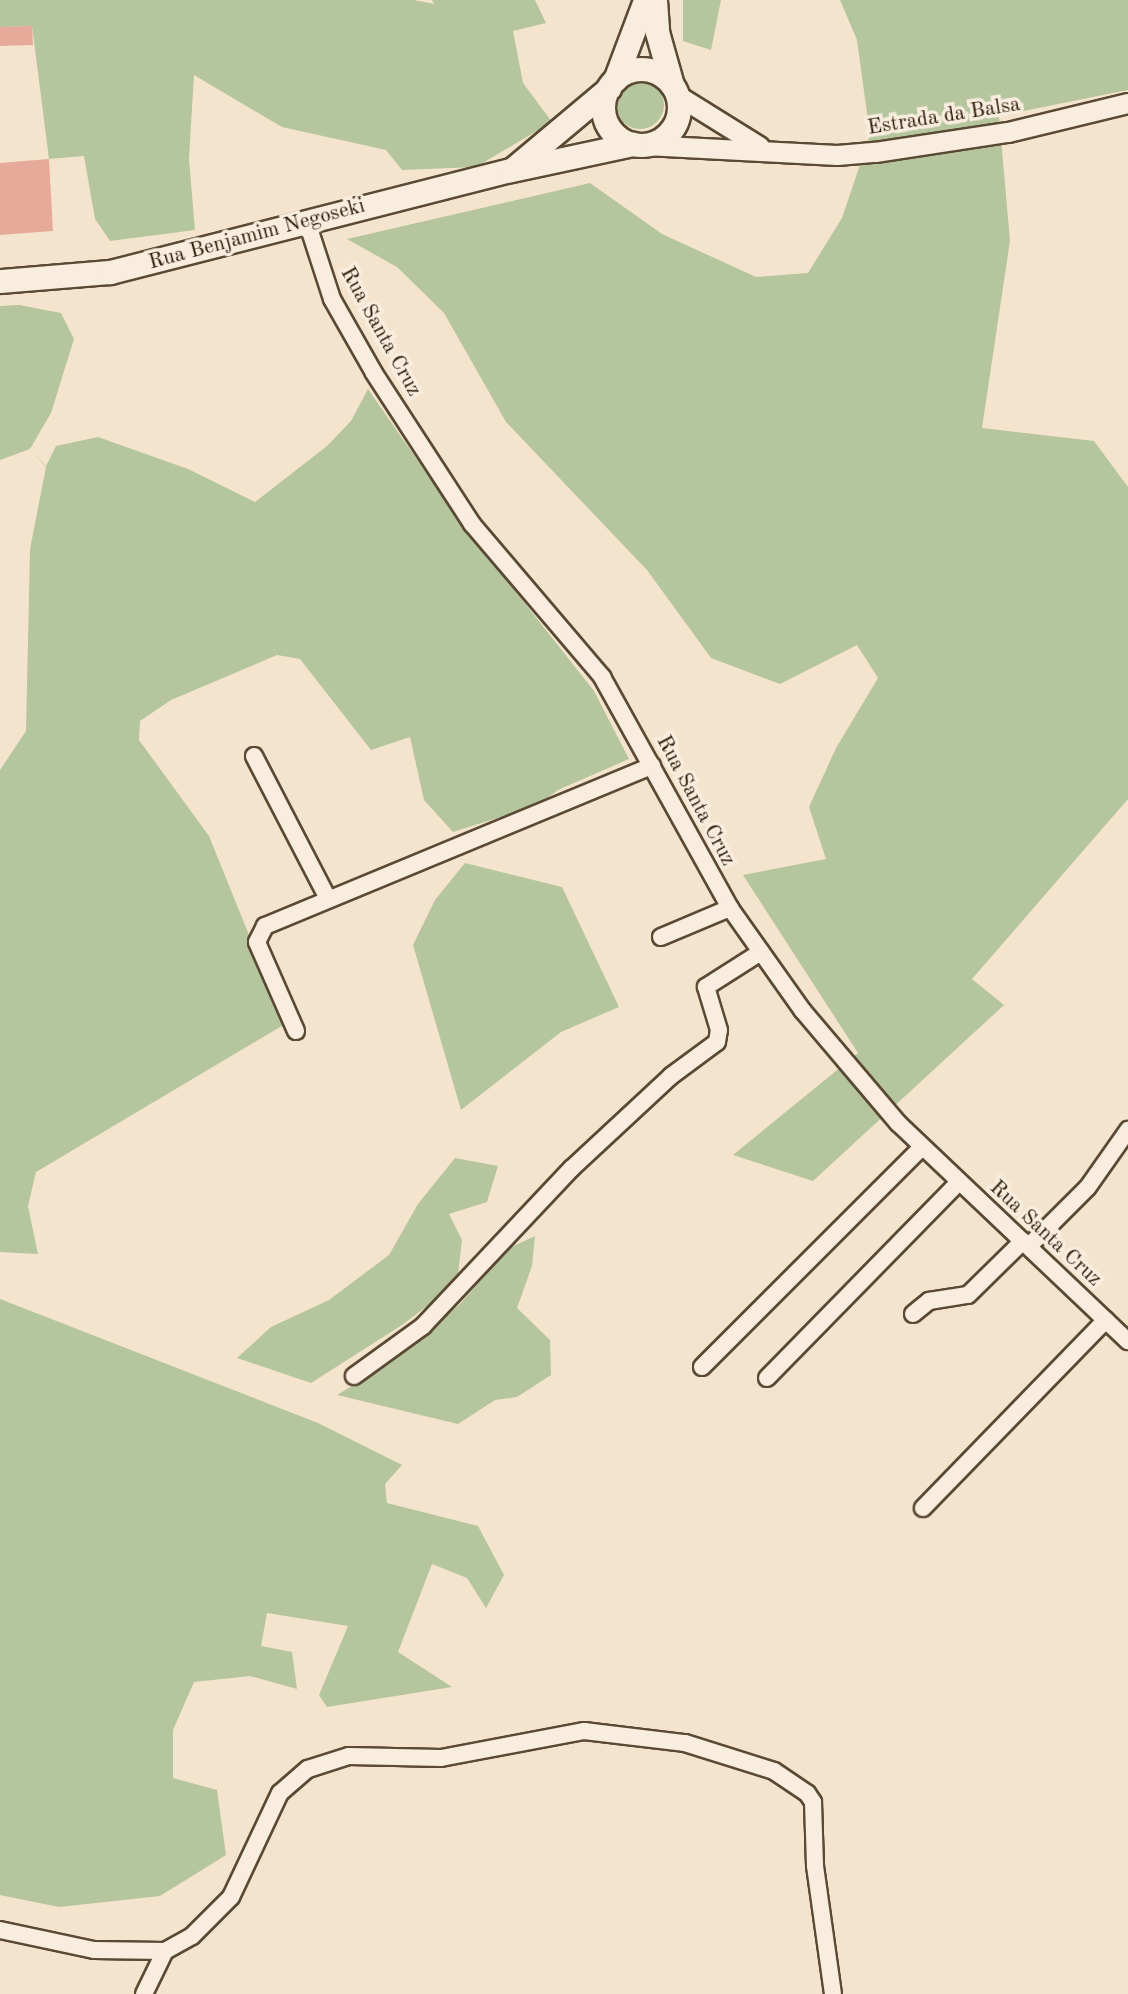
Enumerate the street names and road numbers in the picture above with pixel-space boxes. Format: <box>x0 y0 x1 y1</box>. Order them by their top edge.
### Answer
street label: Estrada da Balsa <box>866 92 1022 142</box>
street label: Rua Benjamim Negoseki <box>146 194 368 276</box>
street label: Rua Santa Cruz <box>334 263 426 401</box>
street label: Rua Santa Cruz <box>650 732 740 870</box>
street label: Rua Santa Cruz <box>984 1176 1106 1292</box>

